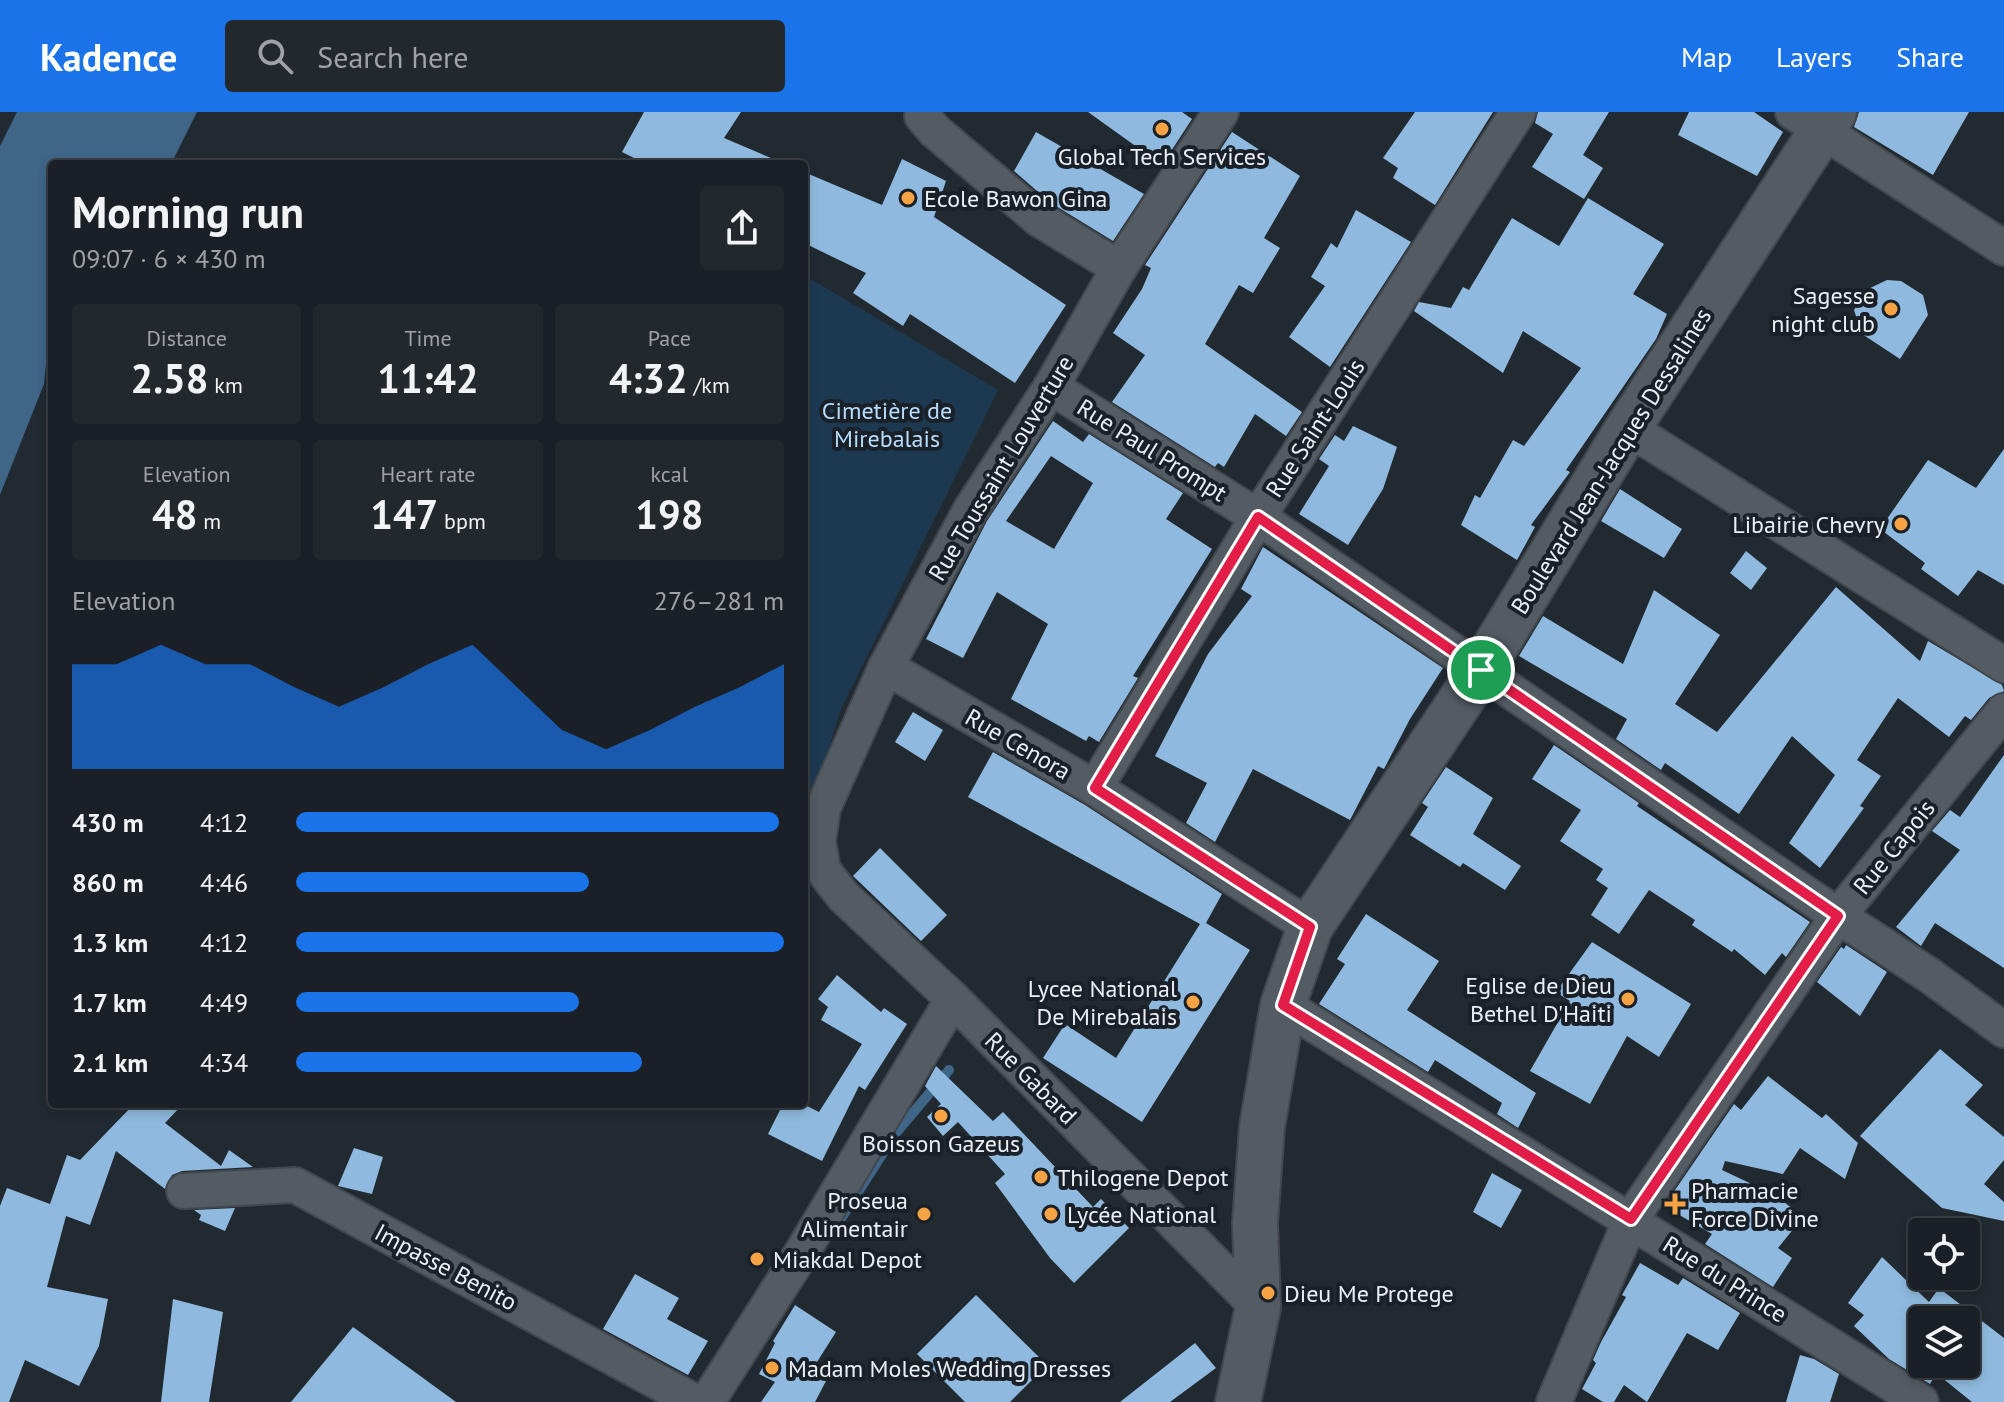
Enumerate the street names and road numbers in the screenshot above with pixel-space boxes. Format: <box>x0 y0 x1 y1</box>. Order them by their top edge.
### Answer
street label: Boulevard Jean-Jacques Dessalines <box>1504 302 1718 620</box>
street label: Rue Toussaint Louverture <box>921 350 1081 586</box>
street label: Rue Saint-Louis <box>1259 353 1371 503</box>
street label: Rue Paul Prompt <box>1071 392 1233 508</box>
street label: Rue Cenora <box>960 701 1076 787</box>
street label: Rue Capois <box>1846 793 1942 901</box>
street label: Rue Gabard <box>978 1025 1084 1131</box>
street label: Impasse Benito <box>370 1217 522 1317</box>
street label: Rue du Prince <box>1657 1229 1793 1329</box>

